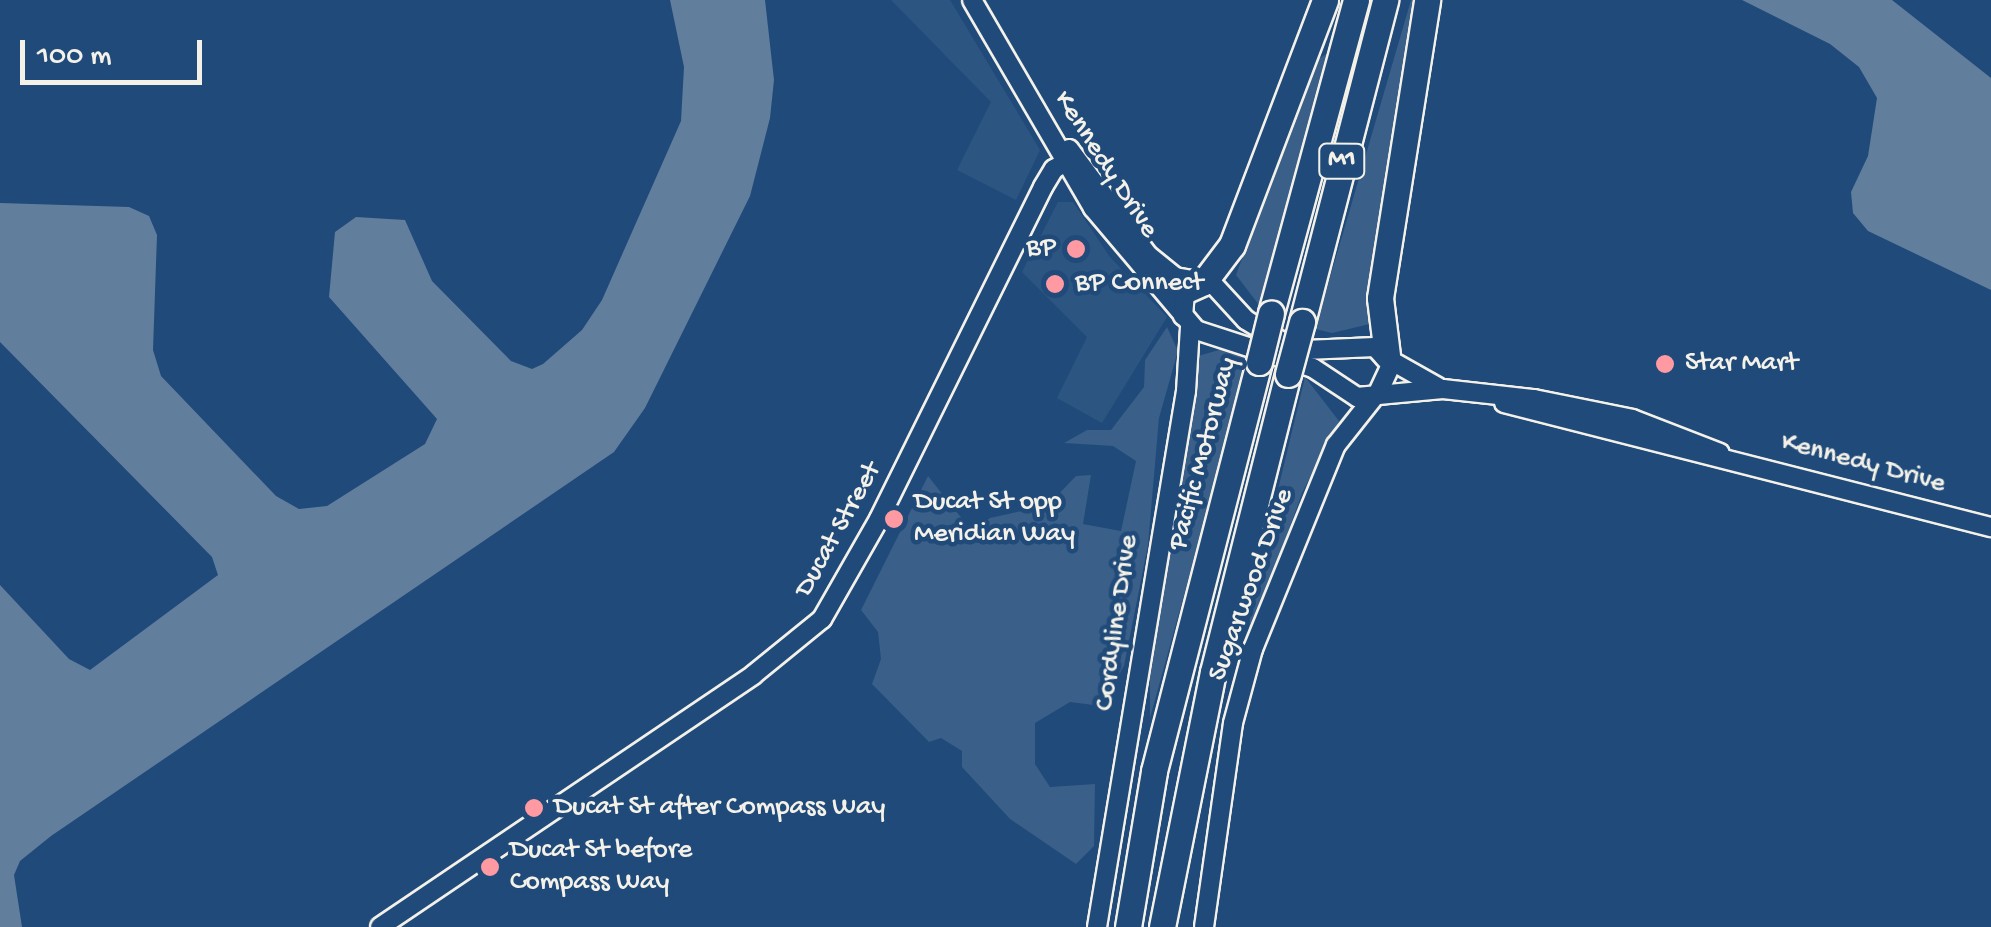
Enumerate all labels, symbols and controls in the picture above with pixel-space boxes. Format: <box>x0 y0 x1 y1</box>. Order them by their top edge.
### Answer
scale bar <box>25 20 208 82</box>
text: 100 m <box>37 40 112 75</box>
street label: Kennedy Drive <box>1045 85 1165 245</box>
road number: M1 <box>1317 141 1367 181</box>
place label: BP <box>1026 232 1056 266</box>
marker: BP <box>1065 238 1087 260</box>
place label: BP Connect <box>1075 267 1203 301</box>
marker: BP Connect <box>1044 273 1066 295</box>
place label: Star Mart <box>1685 347 1798 381</box>
marker: Star Mart <box>1654 353 1676 375</box>
street label: Pacific Motorway <box>1162 354 1246 554</box>
street label: Kennedy Drive <box>1777 426 1949 502</box>
street label: Ducat Street <box>788 457 890 603</box>
street label: Sugarwood Drive <box>1202 484 1302 686</box>
place label: Ducat St opp Meridian Way <box>914 486 1075 552</box>
marker: Ducat St opp Meridian Way <box>883 508 905 530</box>
street label: Cordyline Drive <box>1089 533 1147 713</box>
place label: Ducat St after Compass Way <box>554 791 885 825</box>
marker: Ducat St after Compass Way <box>523 797 545 819</box>
place label: Ducat St before Compass Way <box>510 834 692 900</box>
marker: Ducat St before Compass Way <box>479 856 501 878</box>

